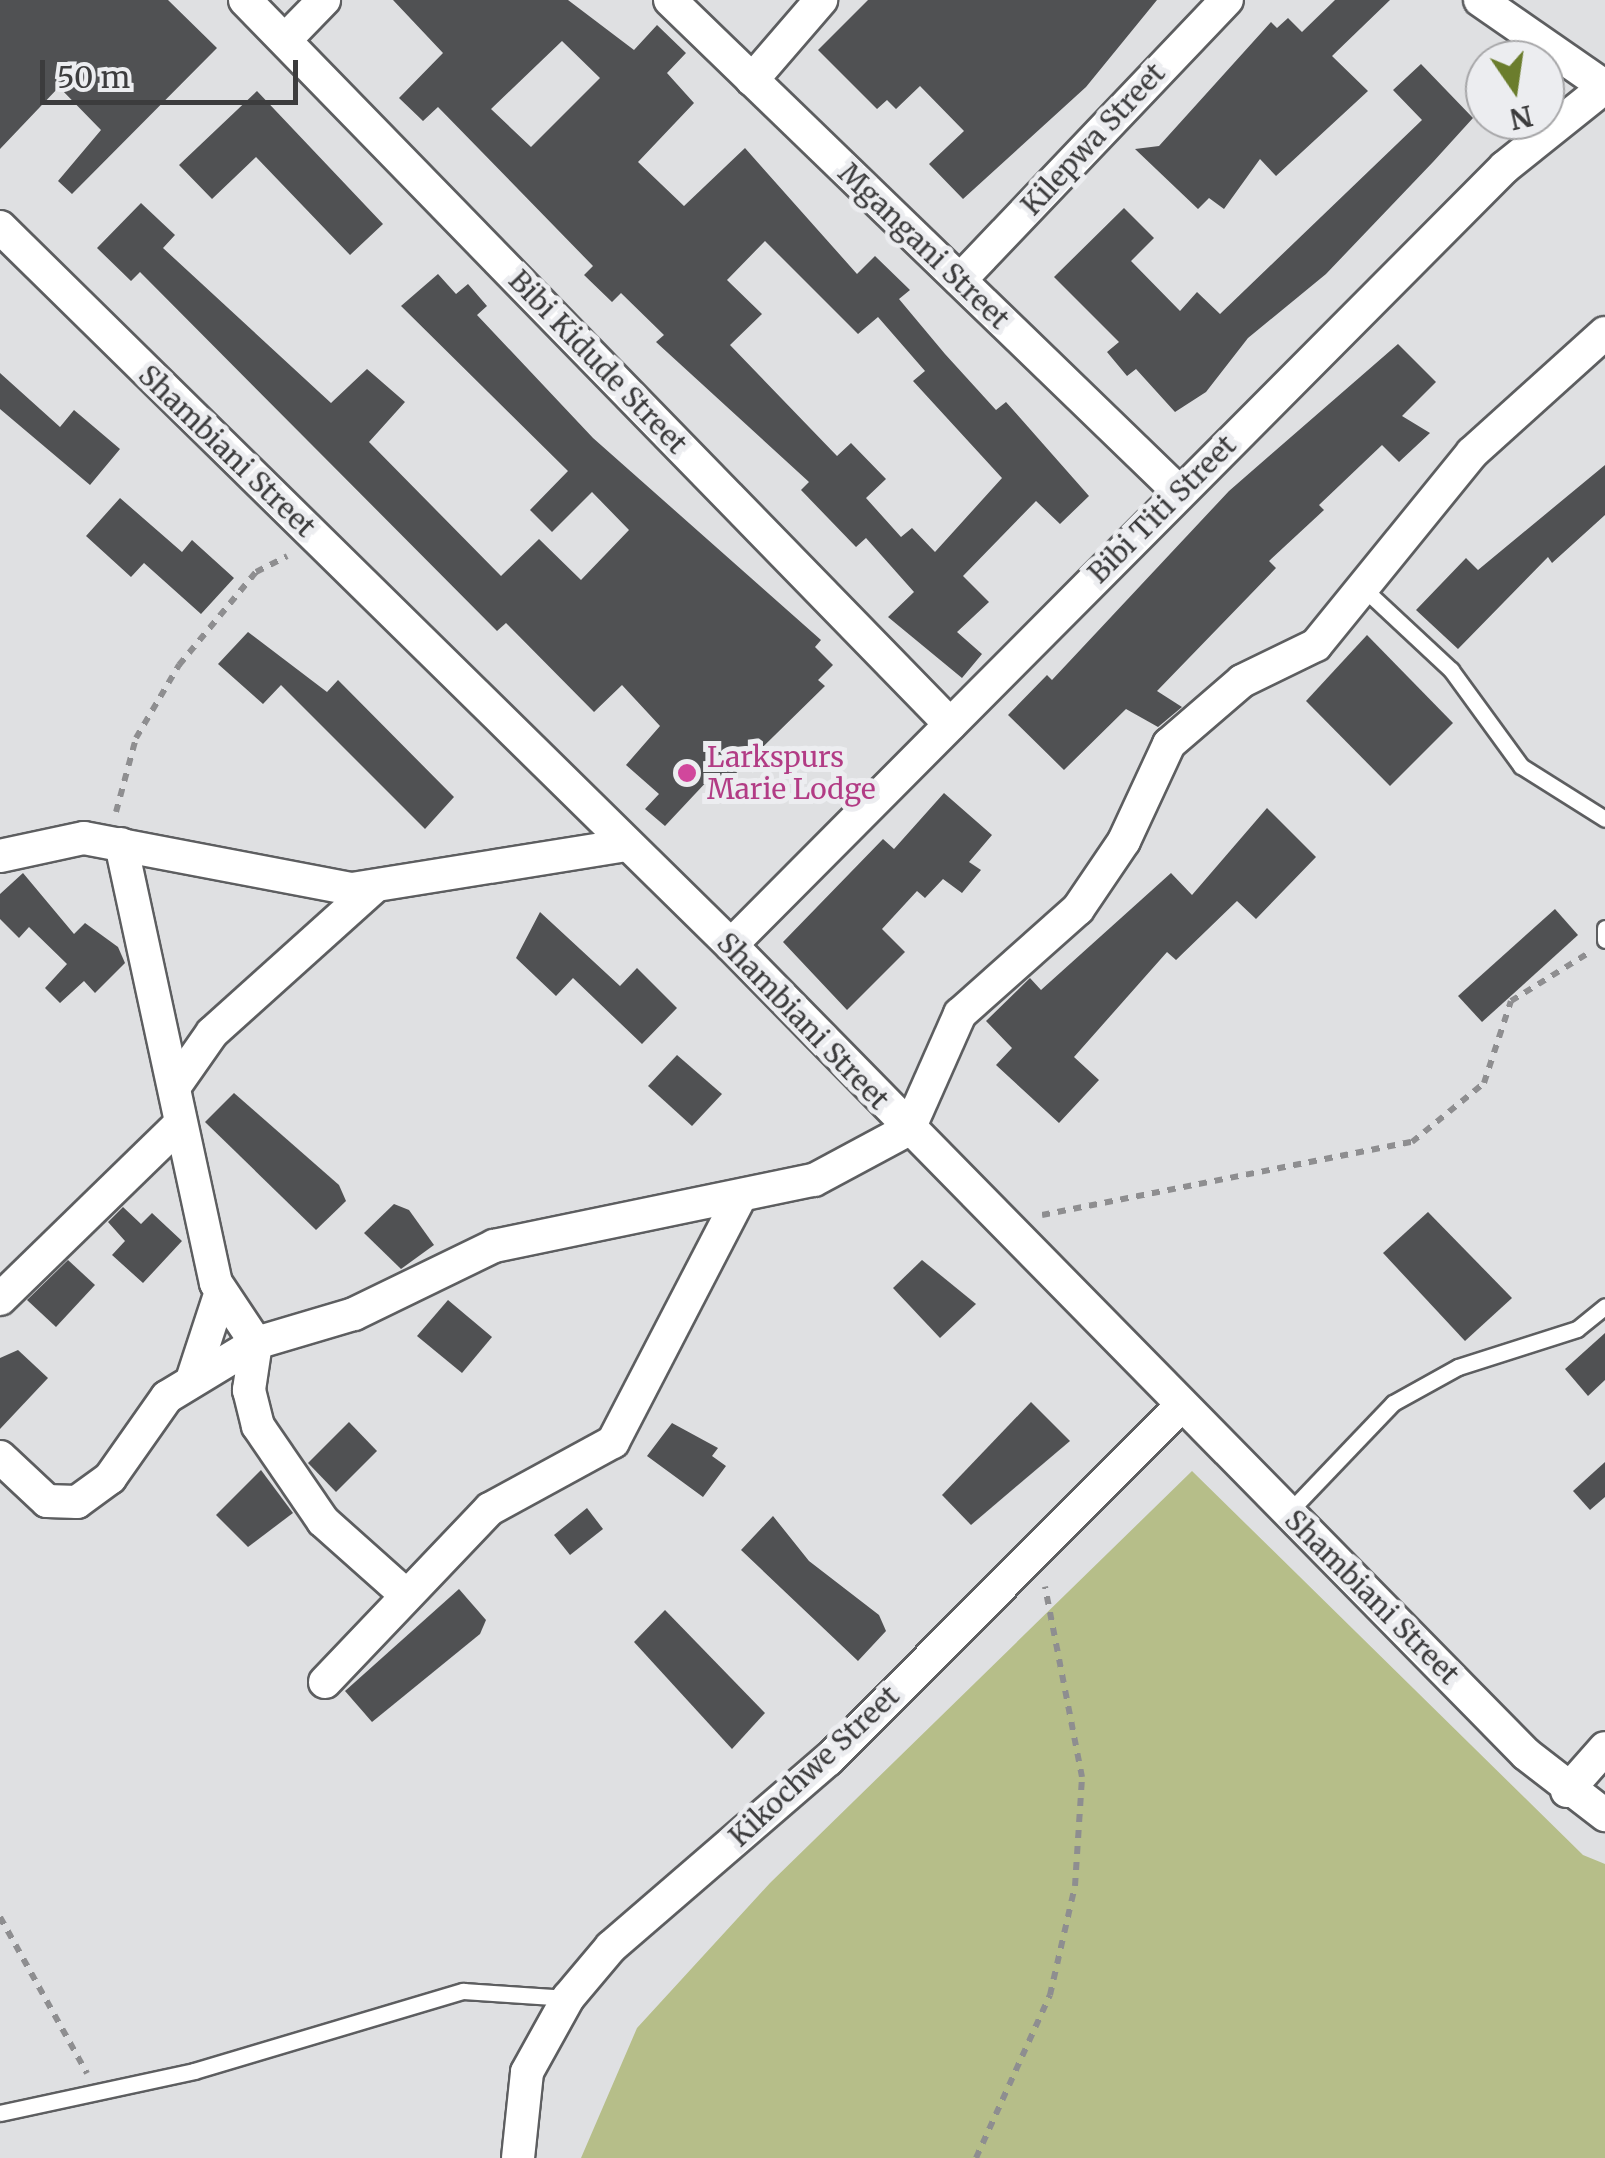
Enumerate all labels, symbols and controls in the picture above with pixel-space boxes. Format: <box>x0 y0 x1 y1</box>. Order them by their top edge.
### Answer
scale bar <box>45 40 302 102</box>
north arrow <box>1465 40 1565 140</box>
street label: Kilepwa Street <box>1014 56 1172 222</box>
text: 50 m <box>57 58 130 96</box>
text: N <box>1506 97 1536 137</box>
street label: Mgangani Street <box>832 156 1016 336</box>
street label: Bibi Kidude Street <box>502 263 694 461</box>
street label: Shambiani Street <box>132 358 322 544</box>
street label: Bibi Titi Street <box>1081 428 1243 590</box>
place label: Larkspurs Marie Lodge <box>707 740 876 806</box>
marker: Larkspurs Marie Lodge <box>676 762 698 784</box>
street label: Shambiani Street <box>710 926 896 1116</box>
street label: Shambiani Street <box>1278 1503 1466 1691</box>
street label: Kikochwe Street <box>722 1679 906 1853</box>

